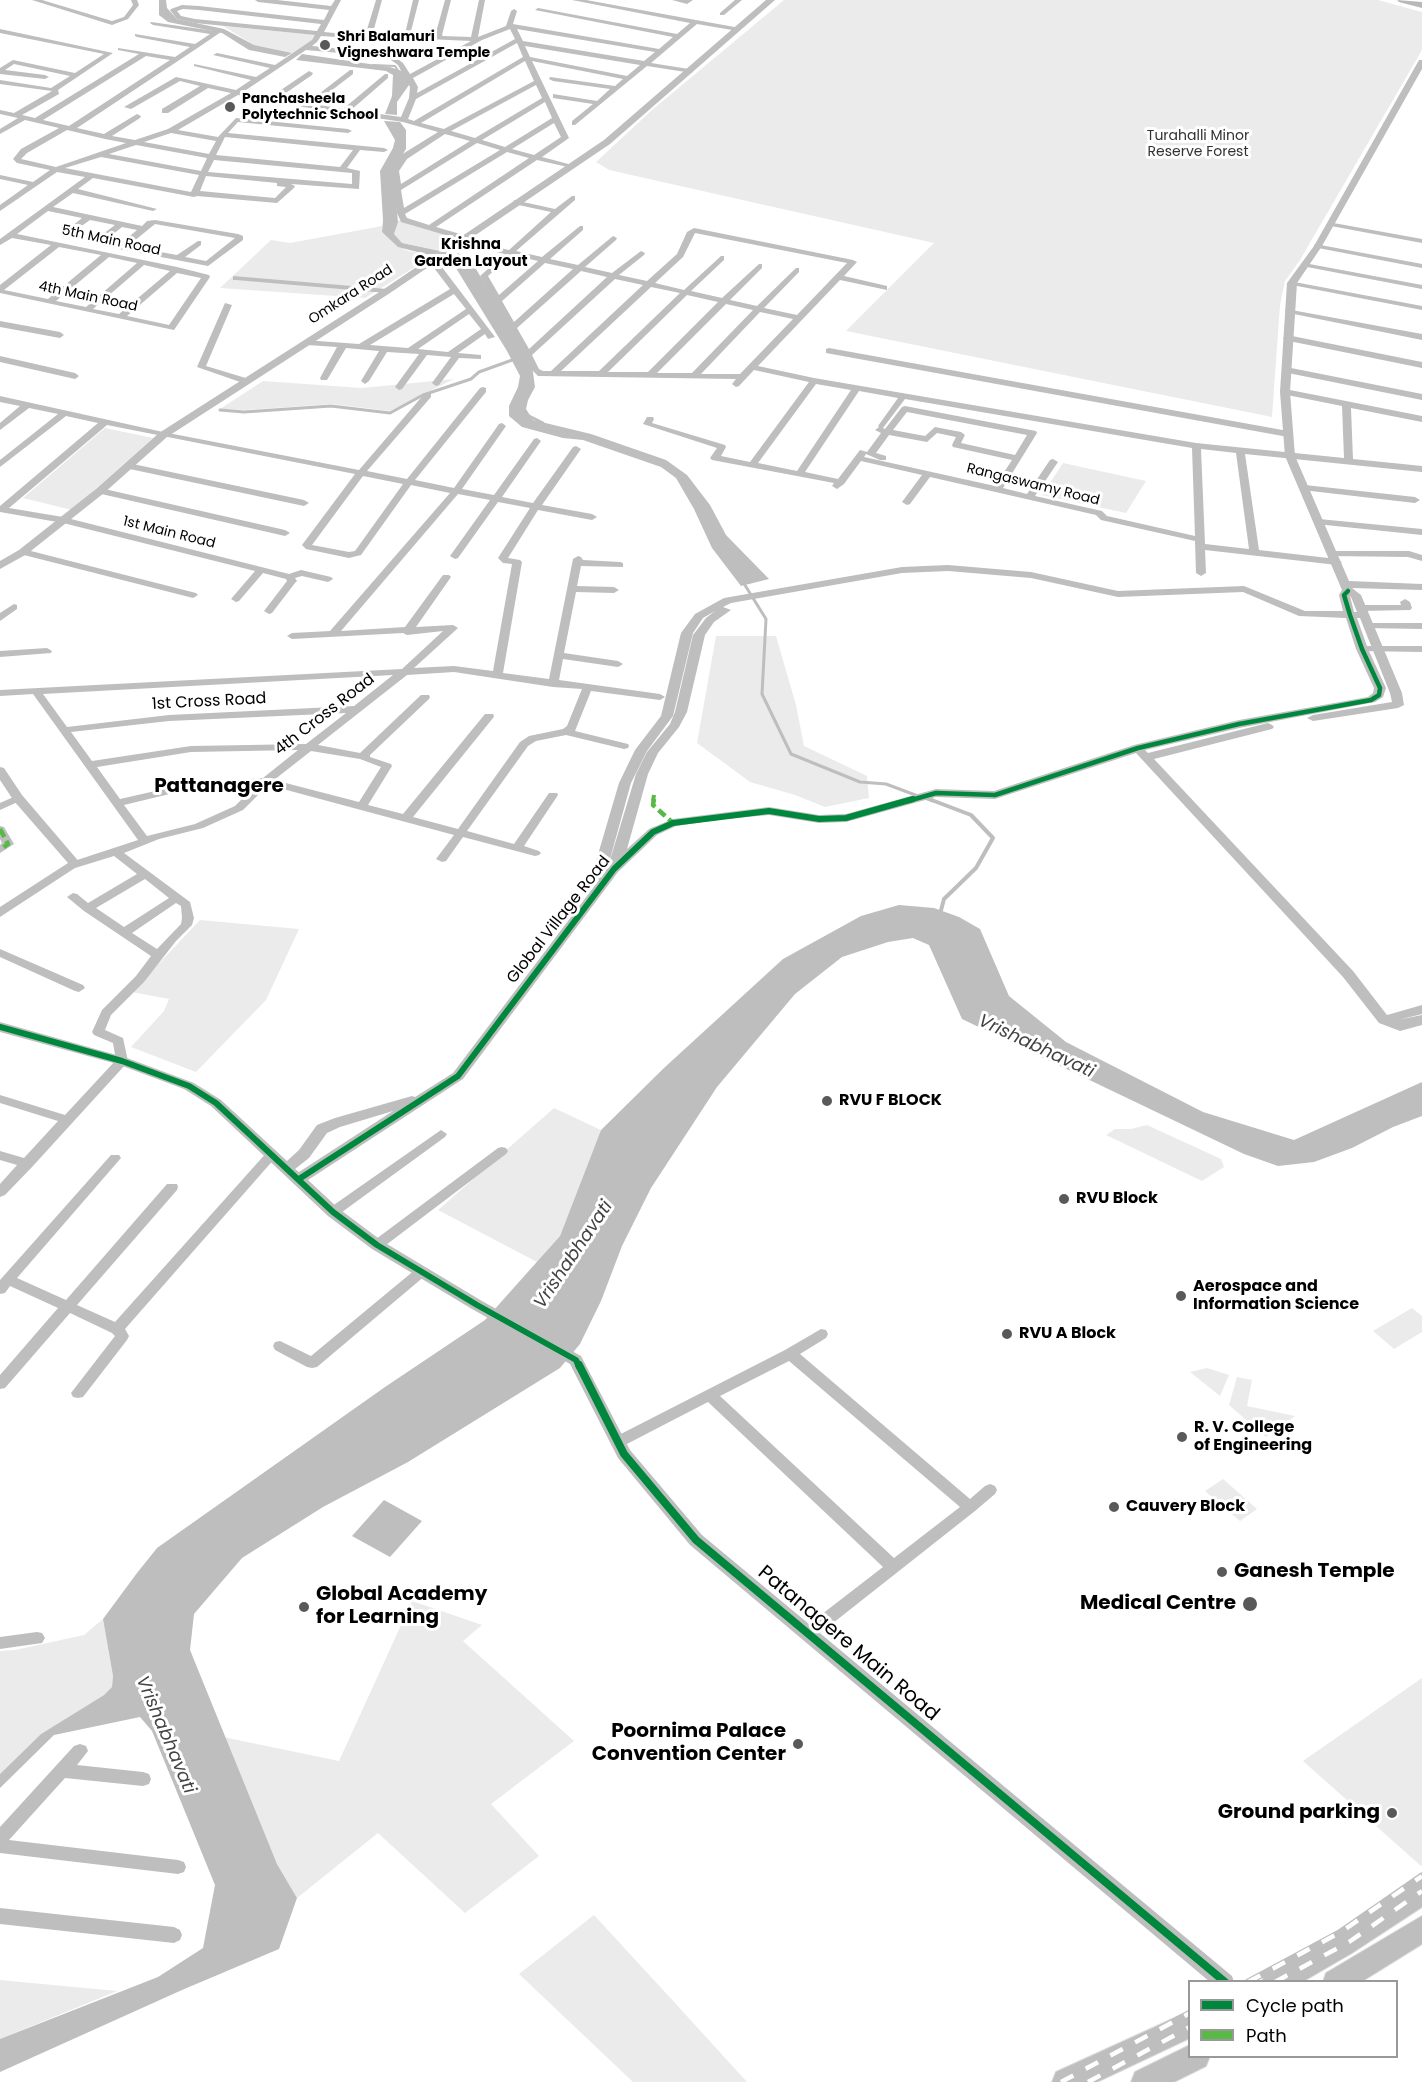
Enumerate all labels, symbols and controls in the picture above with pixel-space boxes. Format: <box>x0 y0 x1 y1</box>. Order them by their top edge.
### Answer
place label: Shri Balamuri Vigneshwara Temple <box>337 29 490 62</box>
marker: Shri Balamuri Vigneshwara Temple <box>318 38 332 52</box>
place label: Panchasheela Polytechnic School <box>242 91 378 124</box>
marker: Panchasheela Polytechnic School <box>223 100 237 114</box>
park label: Turahalli Minor Reserve Forest <box>1147 128 1249 160</box>
street label: 5th Main Road <box>60 222 162 260</box>
district label: Krishna Garden Layout <box>414 236 528 271</box>
street label: Omkara Road <box>306 262 396 328</box>
street label: 4th Main Road <box>37 278 139 316</box>
street label: Rangaswamy Road <box>965 460 1101 510</box>
street label: 1st Main Road <box>121 513 217 553</box>
street label: 4th Cross Road <box>271 670 379 760</box>
street label: 1st Cross Road <box>151 689 267 715</box>
district label: Pattanagere <box>154 775 284 799</box>
street label: Global Village Road <box>503 852 615 988</box>
water label: Vrishabhavati <box>975 1011 1097 1083</box>
place label: RVU F BLOCK <box>839 1091 942 1111</box>
marker: RVU F BLOCK <box>820 1094 834 1108</box>
place label: RVU Block <box>1076 1189 1158 1209</box>
marker: RVU Block <box>1057 1192 1071 1206</box>
water label: Vrishabhavati <box>530 1197 618 1313</box>
place label: Aerospace and Information Science <box>1193 1277 1359 1315</box>
marker: Aerospace and Information Science <box>1174 1289 1188 1303</box>
place label: RVU A Block <box>1019 1324 1116 1344</box>
marker: RVU A Block <box>1000 1327 1014 1341</box>
place label: R. V. College of Engineering <box>1194 1418 1312 1456</box>
marker: R. V. College of Engineering <box>1175 1430 1189 1444</box>
place label: Cauvery Block <box>1126 1497 1245 1517</box>
marker: Cauvery Block <box>1107 1500 1121 1514</box>
place label: Ganesh Temple <box>1234 1560 1395 1584</box>
street label: Patanagere Main Road <box>753 1561 943 1727</box>
marker: Ganesh Temple <box>1215 1565 1229 1579</box>
place label: Global Academy for Learning <box>316 1583 487 1630</box>
place label: Medical Centre <box>1080 1592 1236 1616</box>
marker: Medical Centre <box>1241 1595 1259 1613</box>
marker: Global Academy for Learning <box>297 1600 311 1614</box>
water label: Vrishabhavati <box>131 1673 199 1797</box>
place label: Poornima Palace Convention Center <box>592 1720 786 1767</box>
marker: Poornima Palace Convention Center <box>791 1737 805 1751</box>
place label: Ground parking <box>1218 1801 1380 1825</box>
marker: Ground parking <box>1385 1806 1399 1820</box>
legend <box>1188 1980 1398 2058</box>
text: Cycle path <box>1246 1993 1344 2018</box>
text: Path <box>1246 2023 1287 2048</box>

